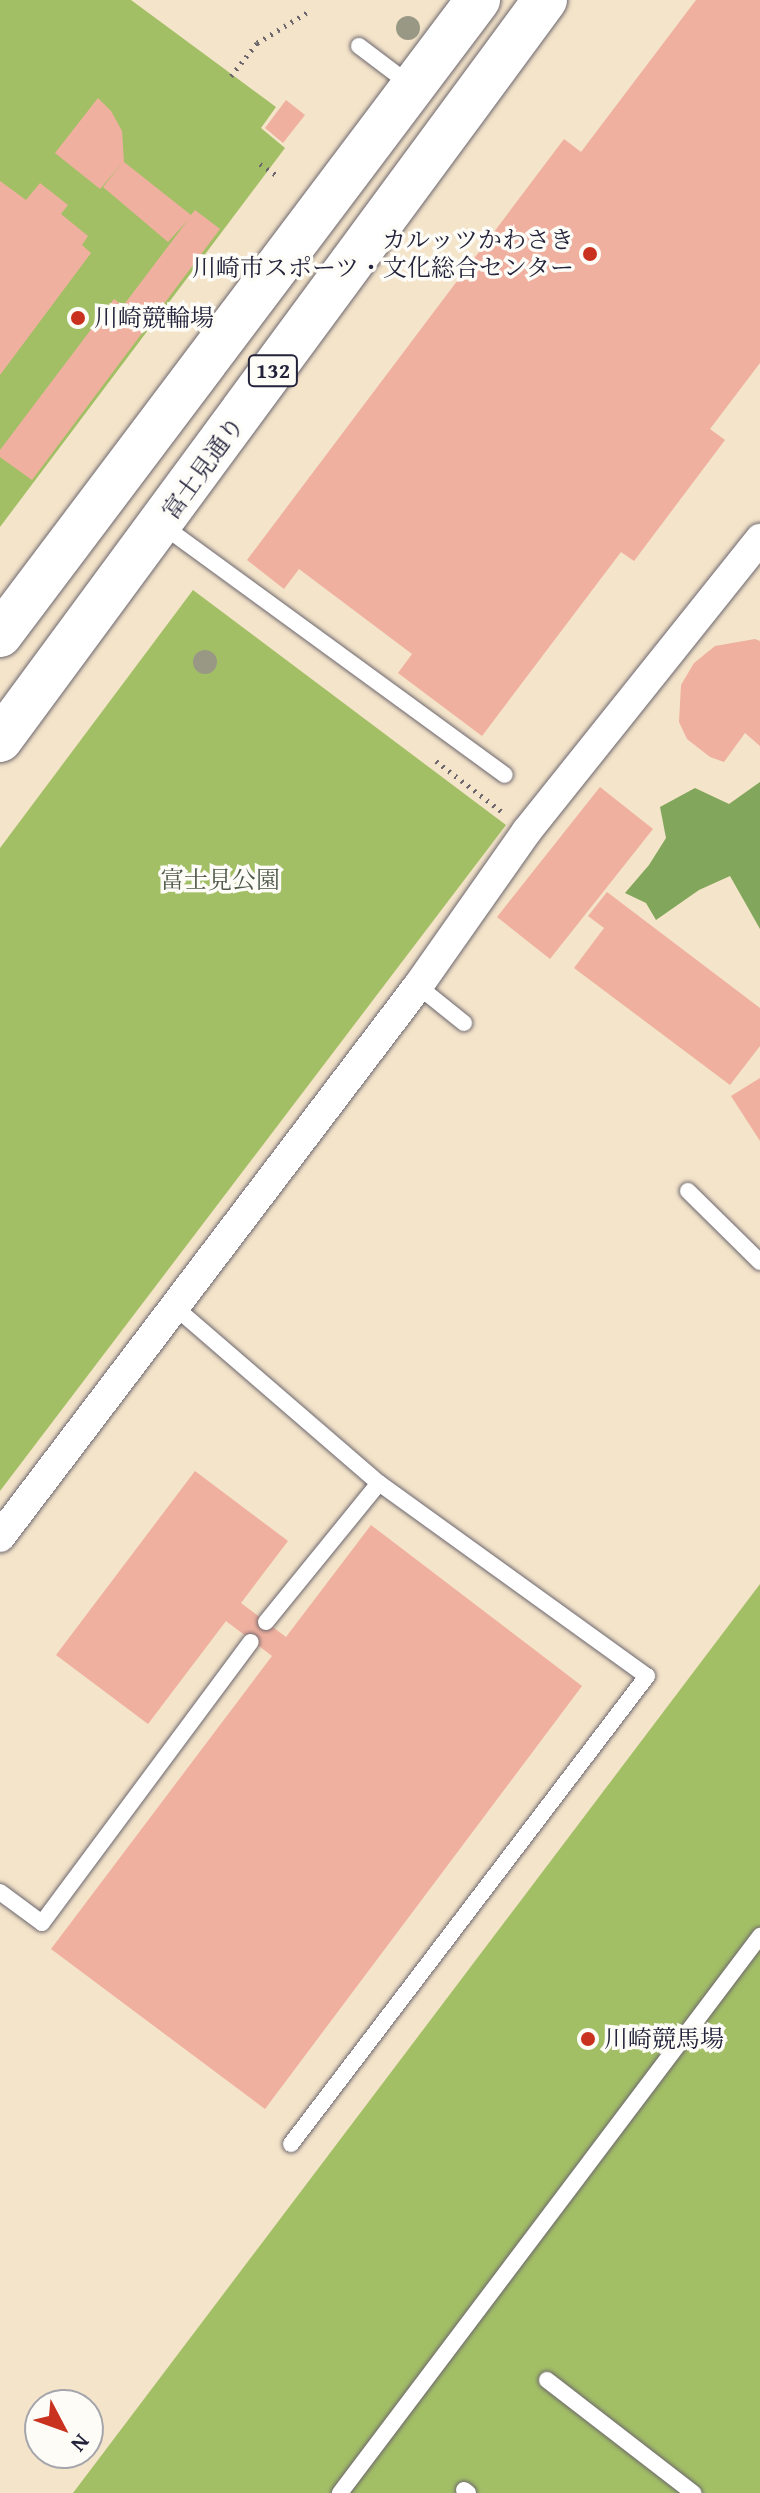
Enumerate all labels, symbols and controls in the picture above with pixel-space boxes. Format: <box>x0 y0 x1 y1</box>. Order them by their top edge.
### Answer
place label: カルッツかわさき 川崎市スポーツ・文化総合センター <box>190 226 574 282</box>
marker: カルッツかわさき 川崎市スポーツ・文化総合センター <box>581 245 599 263</box>
place label: 川崎競輪場 <box>94 304 214 332</box>
marker: 川崎競輪場 <box>69 309 87 327</box>
road number: 132 <box>247 353 299 389</box>
street label: 富士見通り <box>156 411 250 525</box>
park label: 富士見公園 <box>160 866 280 894</box>
place label: 川崎競馬場 <box>604 2025 724 2053</box>
marker: 川崎競馬場 <box>579 2030 597 2048</box>
north arrow <box>24 2389 104 2469</box>
text: N <box>64 2427 98 2459</box>

